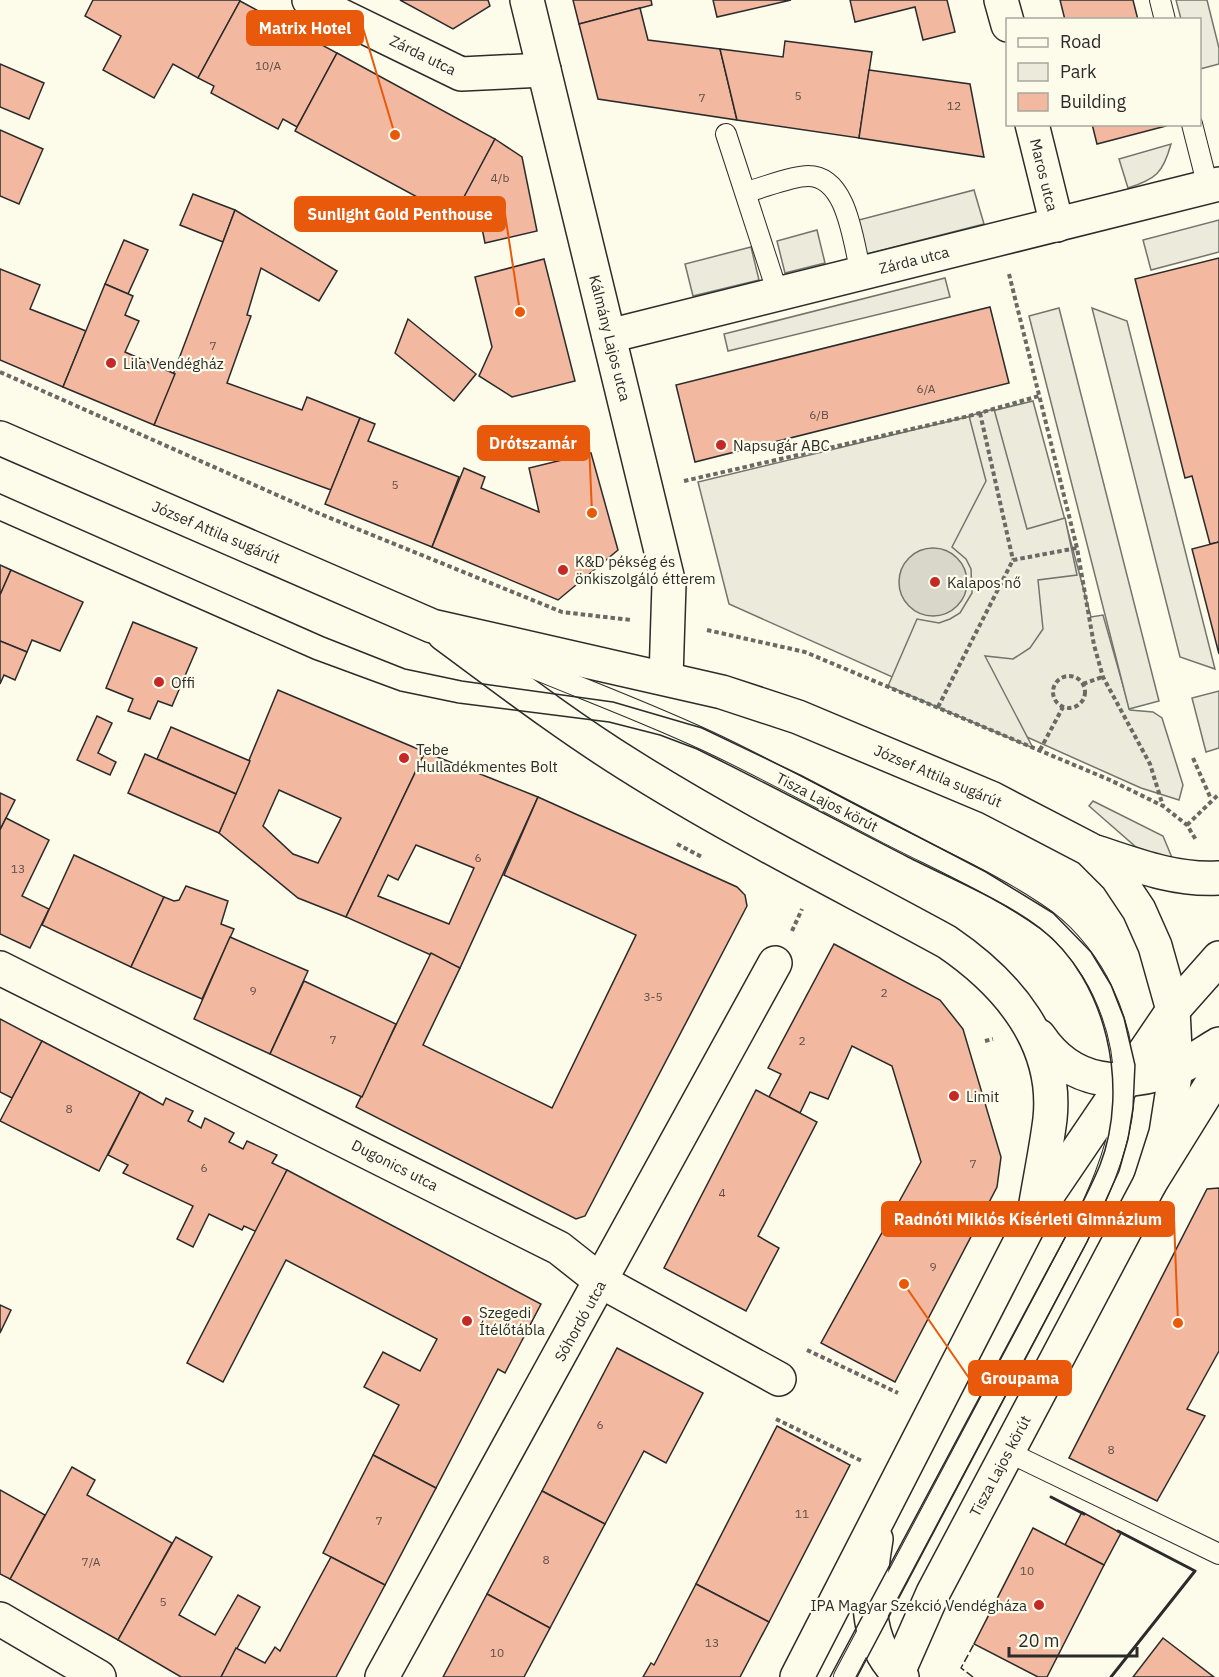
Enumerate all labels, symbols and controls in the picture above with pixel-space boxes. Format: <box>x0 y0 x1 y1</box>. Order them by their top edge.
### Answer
callout: Matrix Hotel <box>247 11 363 45</box>
text: Matrix Hotel <box>259 18 351 38</box>
legend <box>1006 18 1201 126</box>
text: Road <box>1060 30 1101 53</box>
street label: Zárda utca <box>387 31 459 79</box>
house number: 10/A <box>255 58 281 73</box>
text: Park <box>1060 60 1097 83</box>
house number: 5 <box>794 88 802 103</box>
house number: 7 <box>698 90 706 105</box>
text: Building <box>1060 90 1127 113</box>
house number: 12 <box>947 98 961 113</box>
street label: Maros utca <box>1026 137 1062 213</box>
house number: 4/b <box>491 170 509 185</box>
callout: Sunlight Gold Penthouse <box>295 197 505 231</box>
text: Sunlight Gold Penthouse <box>307 204 493 224</box>
street label: Zárda utca <box>877 242 951 278</box>
street label: Kálmány Lajos utca <box>585 273 635 403</box>
house number: 7 <box>209 338 217 353</box>
place label: Lila Vendégház <box>123 354 224 373</box>
marker: Lila Vendégház <box>104 356 118 370</box>
house number: 6/A <box>917 381 936 396</box>
house number: 6/B <box>809 407 829 422</box>
callout: Drótszamár <box>478 426 589 460</box>
text: Drótszamár <box>489 433 577 453</box>
place label: Napsugár ABC <box>733 436 830 455</box>
marker: Napsugár ABC <box>714 438 728 452</box>
house number: 5 <box>391 477 399 492</box>
street label: József Attila sugárút <box>149 496 283 568</box>
place label: K&D pékség és önkiszolgáló étterem <box>575 552 716 588</box>
marker: K&D pékség és önkiszolgáló étterem <box>556 563 570 577</box>
place label: Kalapos nő <box>947 573 1021 592</box>
marker: Kalapos nő <box>928 575 942 589</box>
place label: Offi <box>171 673 195 692</box>
marker: Offi <box>152 675 166 689</box>
place label: Tebe Hulladékmentes Bolt <box>416 740 558 776</box>
street label: József Attila sugárút <box>871 740 1005 812</box>
marker: Tebe Hulladékmentes Bolt <box>397 751 411 765</box>
street label: Tisza Lajos körút <box>773 768 881 836</box>
house number: 6 <box>474 850 482 865</box>
house number: 13 <box>11 861 25 876</box>
house number: 9 <box>249 983 257 998</box>
house number: 2 <box>880 985 888 1000</box>
house number: 3-5 <box>643 989 663 1004</box>
house number: 7 <box>329 1032 337 1047</box>
house number: 2 <box>798 1033 806 1048</box>
place label: Limit <box>966 1087 999 1106</box>
marker: Limit <box>947 1089 961 1103</box>
house number: 8 <box>65 1101 73 1116</box>
street label: Dugonics utca <box>348 1135 442 1195</box>
house number: 7 <box>969 1156 977 1171</box>
house number: 6 <box>200 1160 208 1175</box>
house number: 4 <box>718 1185 726 1200</box>
callout: Radnóti Miklós Kísérleti Gimnázium <box>882 1202 1174 1236</box>
text: Radnóti Miklós Kísérleti Gimnázium <box>894 1209 1162 1229</box>
house number: 9 <box>929 1259 937 1274</box>
street label: Sóhordó utca <box>550 1277 610 1365</box>
place label: Szegedi Ítélőtábla <box>479 1303 545 1339</box>
marker: Szegedi Ítélőtábla <box>460 1314 474 1328</box>
callout: Groupama <box>969 1361 1071 1395</box>
text: Groupama <box>981 1368 1059 1388</box>
street label: Tisza Lajos körút <box>965 1412 1035 1520</box>
house number: 6 <box>596 1417 604 1432</box>
house number: 8 <box>1107 1442 1115 1457</box>
house number: 11 <box>795 1506 809 1521</box>
house number: 7 <box>375 1513 383 1528</box>
house number: 8 <box>542 1552 550 1567</box>
house number: 7/A <box>82 1554 101 1569</box>
house number: 10 <box>1020 1563 1034 1578</box>
house number: 5 <box>159 1594 167 1609</box>
place label: IPA Magyar Szekció Vendégháza <box>810 1596 1027 1615</box>
marker: IPA Magyar Szekció Vendégháza <box>1032 1598 1046 1612</box>
scale bar <box>1009 1620 1136 1658</box>
text: 20 m <box>1018 1629 1060 1652</box>
house number: 13 <box>705 1635 719 1650</box>
house number: 10 <box>490 1645 504 1660</box>

